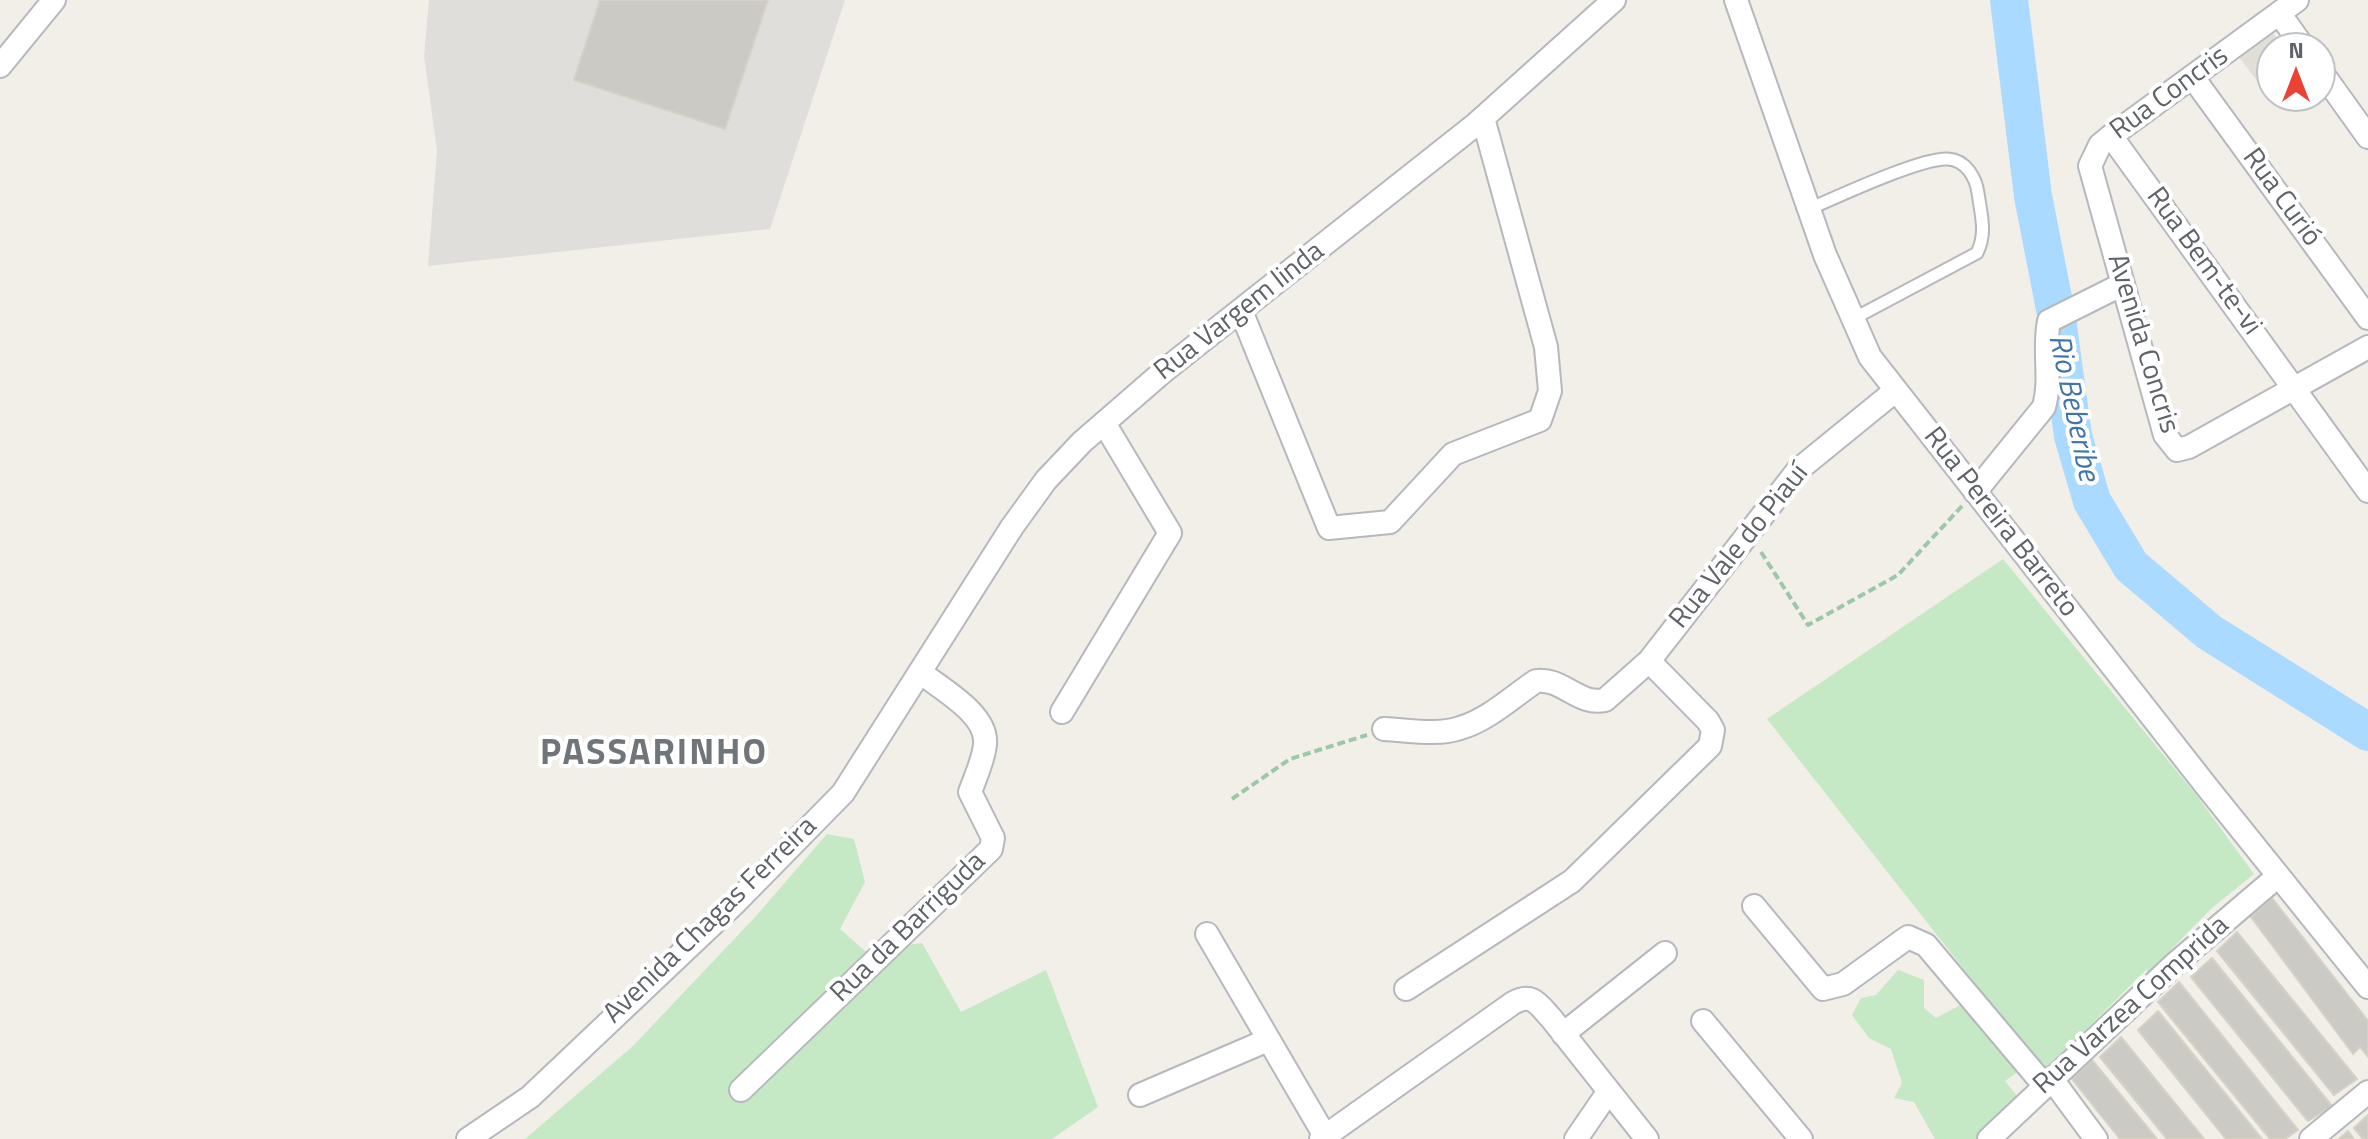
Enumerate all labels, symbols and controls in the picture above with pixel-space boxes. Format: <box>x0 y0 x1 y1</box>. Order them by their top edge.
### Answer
north arrow <box>2256 32 2336 112</box>
text: N <box>2288 33 2304 67</box>
street label: Rua Concris <box>2104 40 2236 148</box>
street label: Rua Curió <box>2234 143 2328 253</box>
street label: Rua Bem-te-vi <box>2138 182 2268 342</box>
street label: Rua Vargem linda <box>1149 235 1331 389</box>
street label: Avenida Concris <box>2099 250 2185 438</box>
water label: Rio Beberibe <box>2039 331 2105 485</box>
street label: Rua Pereira Barreto <box>1916 421 2084 625</box>
street label: Rua Vale do Piauí <box>1663 458 1817 636</box>
district label: PASSARINHO <box>540 733 768 777</box>
street label: Avenida Chagas Ferreira <box>598 811 824 1031</box>
street label: Rua da Barriguda <box>825 846 993 1010</box>
street label: Rua Varzea Comprida <box>2027 910 2237 1102</box>

